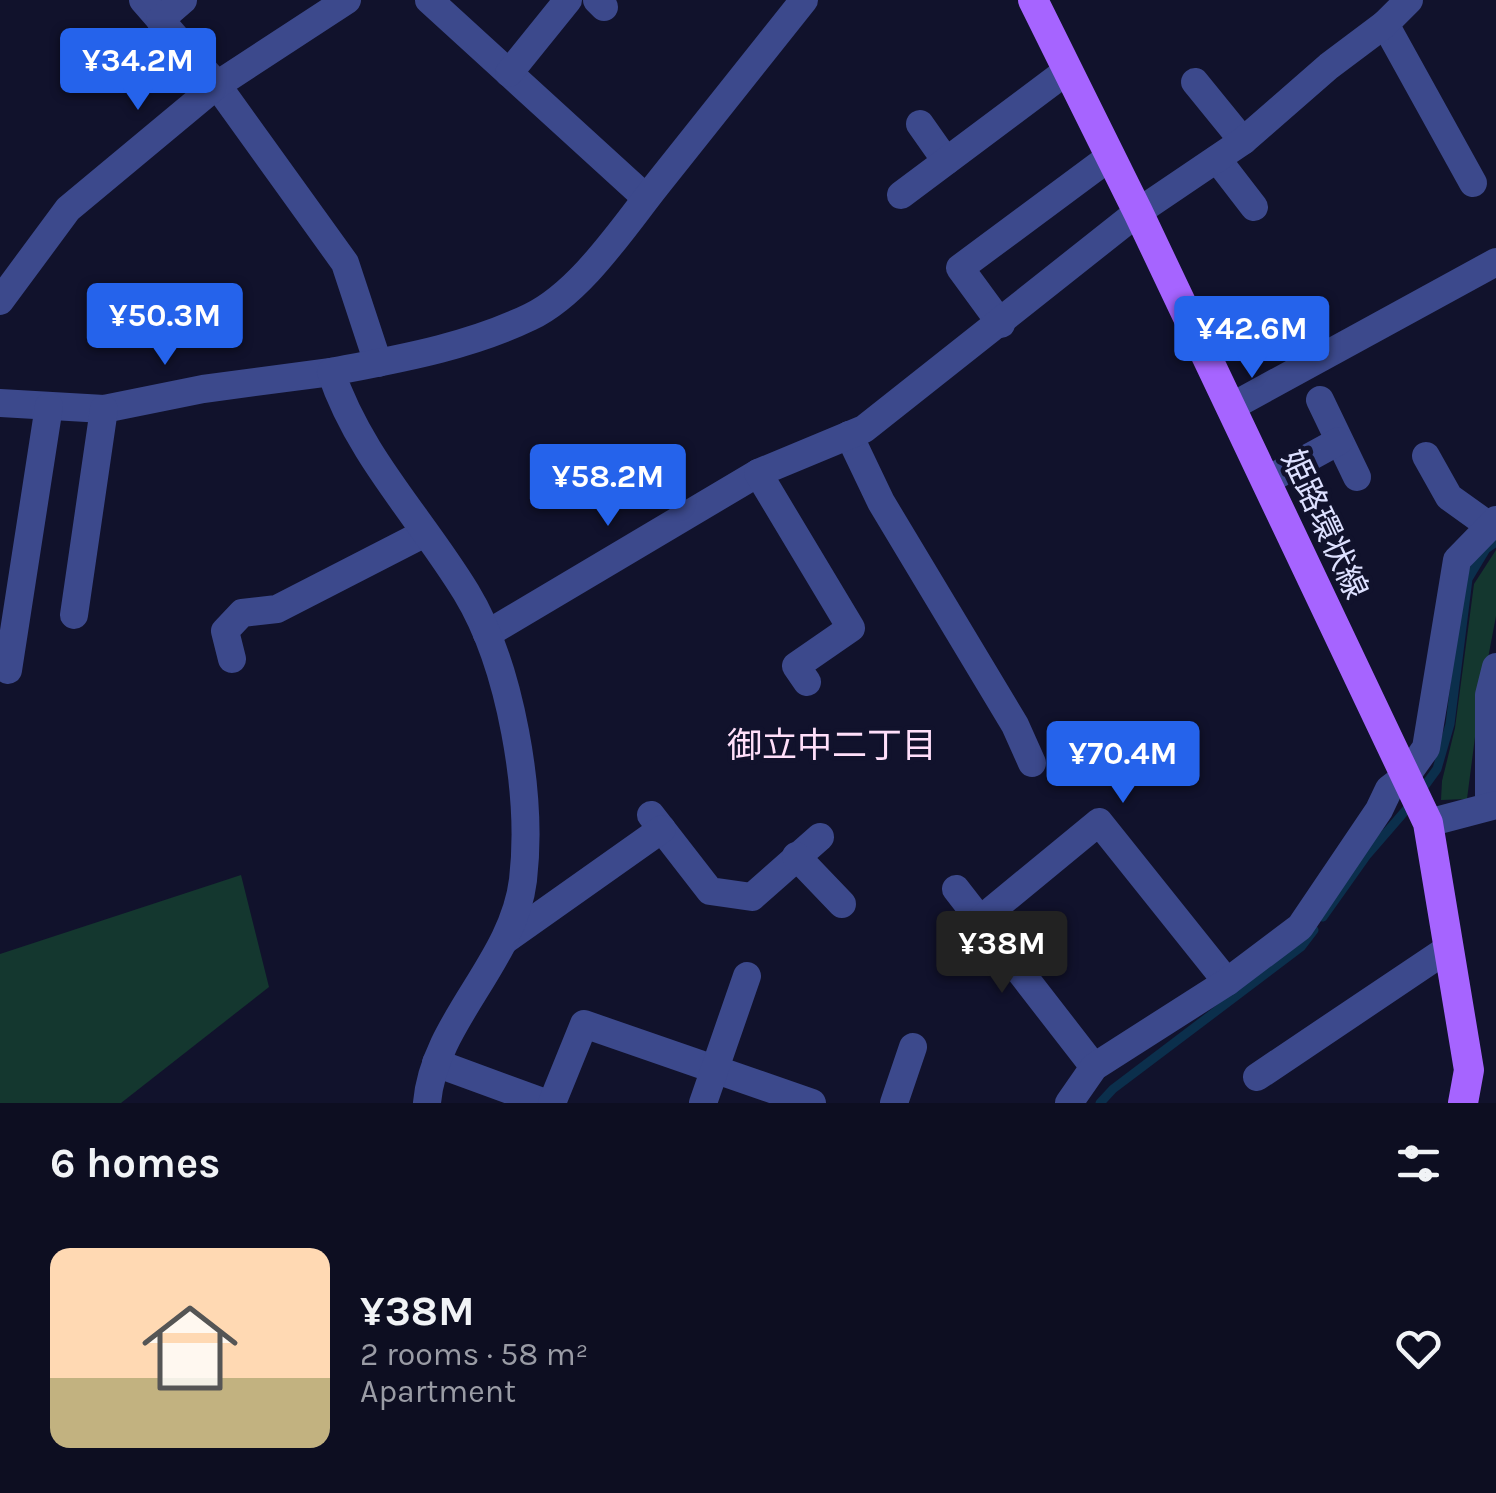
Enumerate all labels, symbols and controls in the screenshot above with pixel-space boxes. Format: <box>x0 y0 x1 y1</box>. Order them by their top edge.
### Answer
pin: ¥34.2M <box>57 28 219 113</box>
text: ¥34.2M <box>82 42 194 79</box>
pin: ¥50.3M <box>84 283 246 368</box>
pin: ¥42.6M <box>1171 296 1333 381</box>
text: ¥50.3M <box>109 297 221 334</box>
text: ¥42.6M <box>1196 310 1308 347</box>
pin: ¥58.2M <box>527 444 689 529</box>
street label: 姫路環状線 <box>1274 444 1375 605</box>
text: ¥58.2M <box>552 458 664 495</box>
pin: ¥70.4M <box>1042 721 1204 806</box>
district label: 御立中二丁目 <box>727 725 937 766</box>
text: ¥70.4M <box>1069 735 1177 772</box>
pin: ¥38M <box>943 911 1061 996</box>
text: ¥38M <box>958 925 1046 962</box>
icon: filters <box>1391 1136 1446 1191</box>
text: 6 homes <box>50 1138 220 1188</box>
text: ¥38M <box>360 1286 475 1336</box>
icon: home <box>130 1288 250 1408</box>
icon: heart <box>1391 1321 1446 1376</box>
text: 2 rooms · 58 m² <box>360 1336 588 1373</box>
text: Apartment <box>360 1373 516 1410</box>

